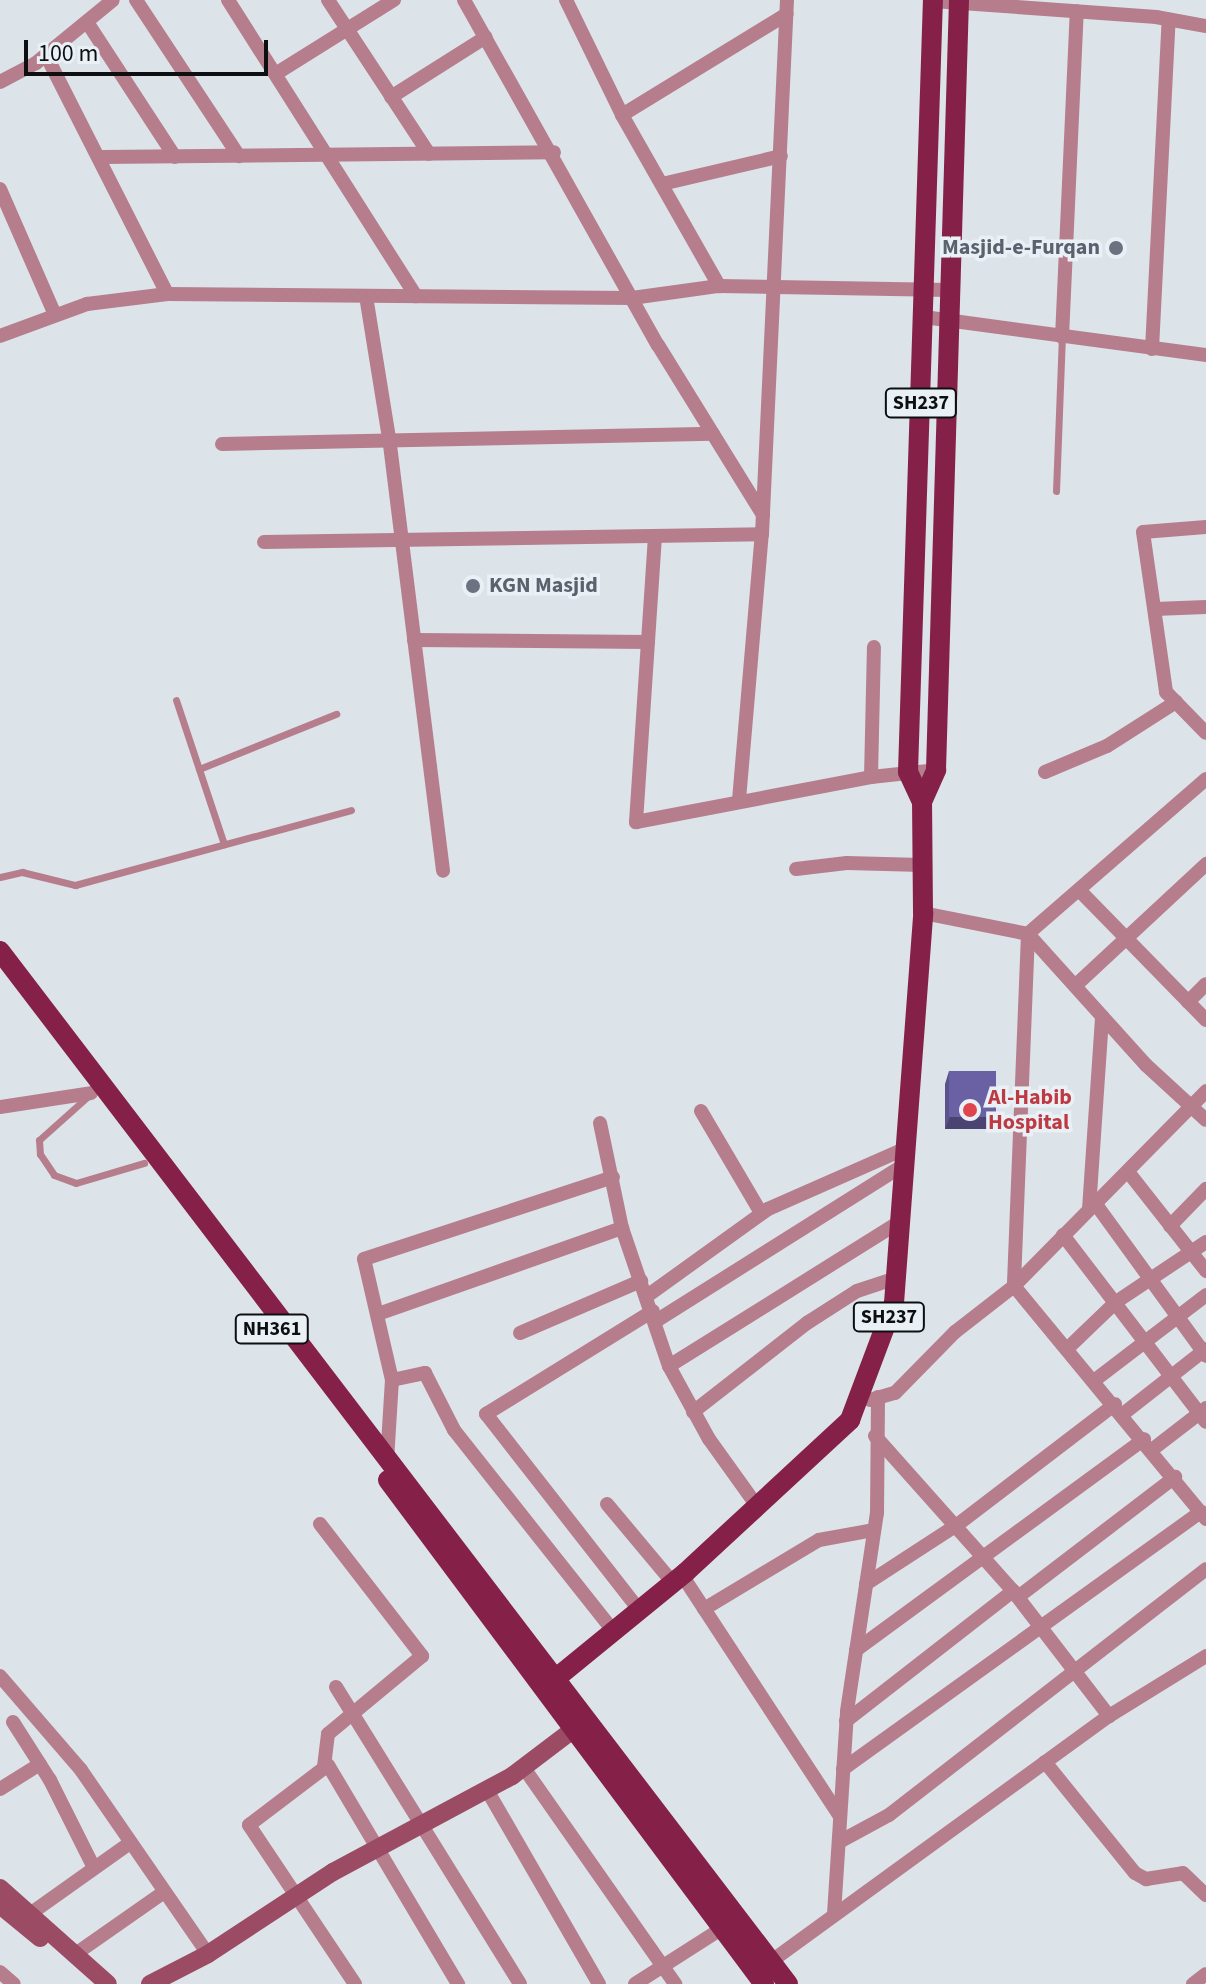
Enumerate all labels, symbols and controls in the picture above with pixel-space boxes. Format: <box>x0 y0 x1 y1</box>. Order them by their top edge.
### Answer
scale bar <box>28 24 272 74</box>
text: 100 m <box>38 36 98 71</box>
place label: Masjid-e-Furqan <box>942 235 1100 261</box>
marker: Masjid-e-Furqan <box>1107 239 1125 257</box>
road number: SH237 <box>883 387 959 419</box>
place label: KGN Masjid <box>489 573 598 599</box>
marker: KGN Masjid <box>464 577 482 595</box>
place label: Al-Habib Hospital <box>988 1084 1072 1136</box>
marker: Al-Habib Hospital <box>959 1099 981 1121</box>
road number: SH237 <box>851 1301 927 1333</box>
road number: NH361 <box>234 1313 310 1345</box>

